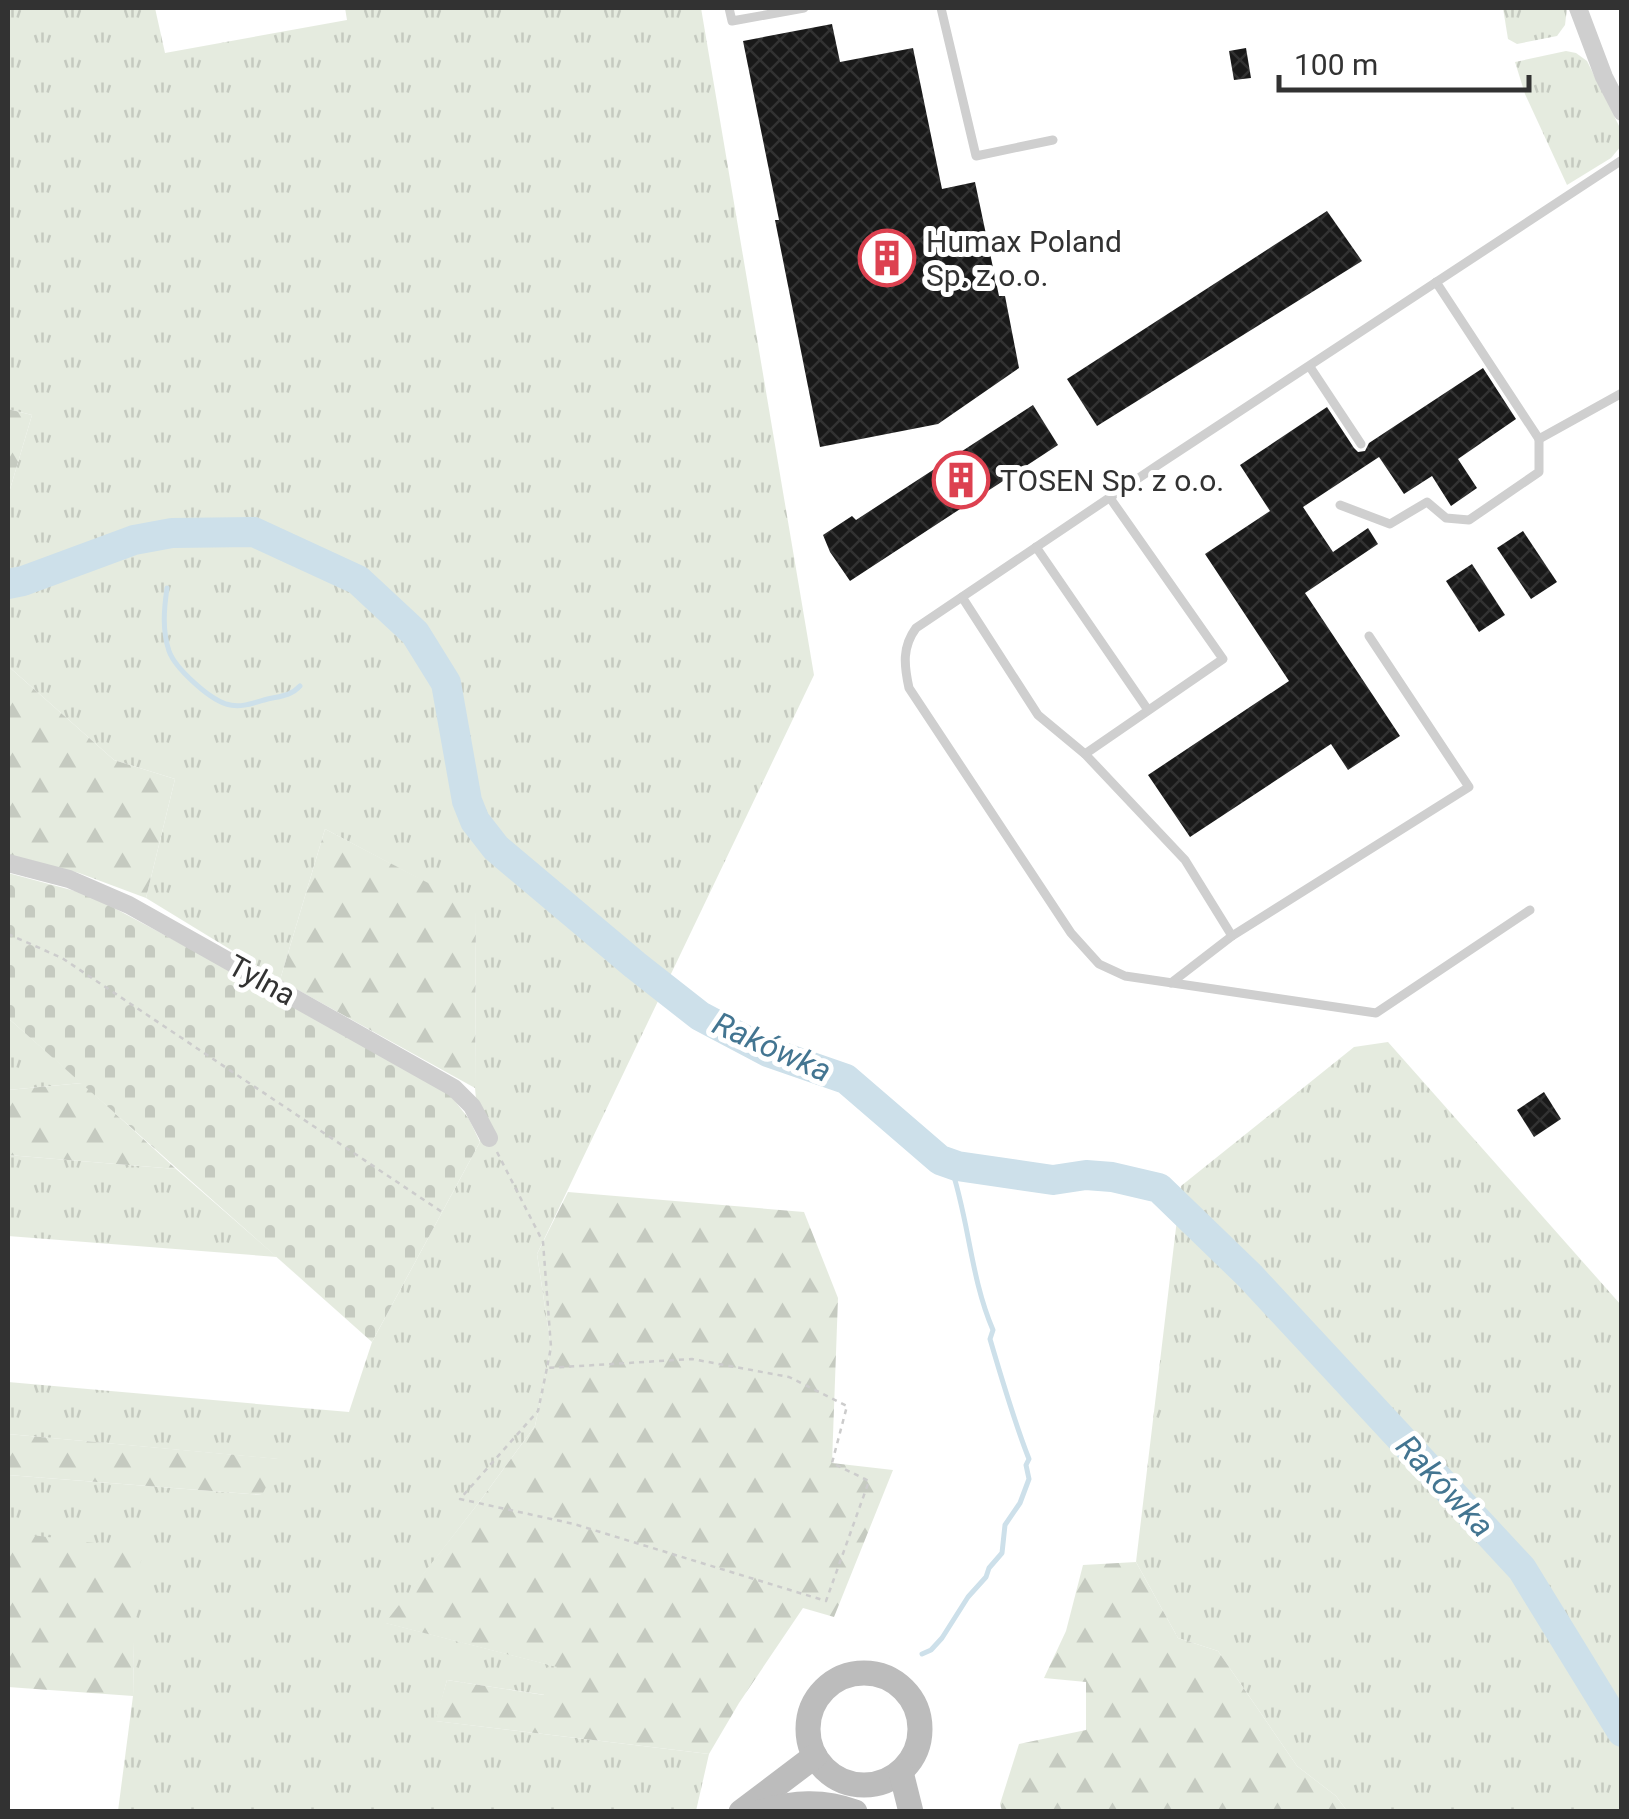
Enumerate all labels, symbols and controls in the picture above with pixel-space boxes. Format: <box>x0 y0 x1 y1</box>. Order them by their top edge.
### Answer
scale bar <box>1279 30 1529 92</box>
text: 100 m <box>1294 47 1378 82</box>
place label: Humax Poland Sp. z o.o. <box>926 224 1122 293</box>
building icon: Humax Poland Sp. z o.o. <box>857 228 917 288</box>
building icon: TOSEN Sp. z o.o. <box>931 450 991 510</box>
place label: TOSEN Sp. z o.o. <box>1000 463 1224 498</box>
street label: Tylna <box>222 947 302 1013</box>
water label: Rakówka <box>707 1004 837 1090</box>
water label: Rakówka <box>1388 1427 1502 1545</box>

